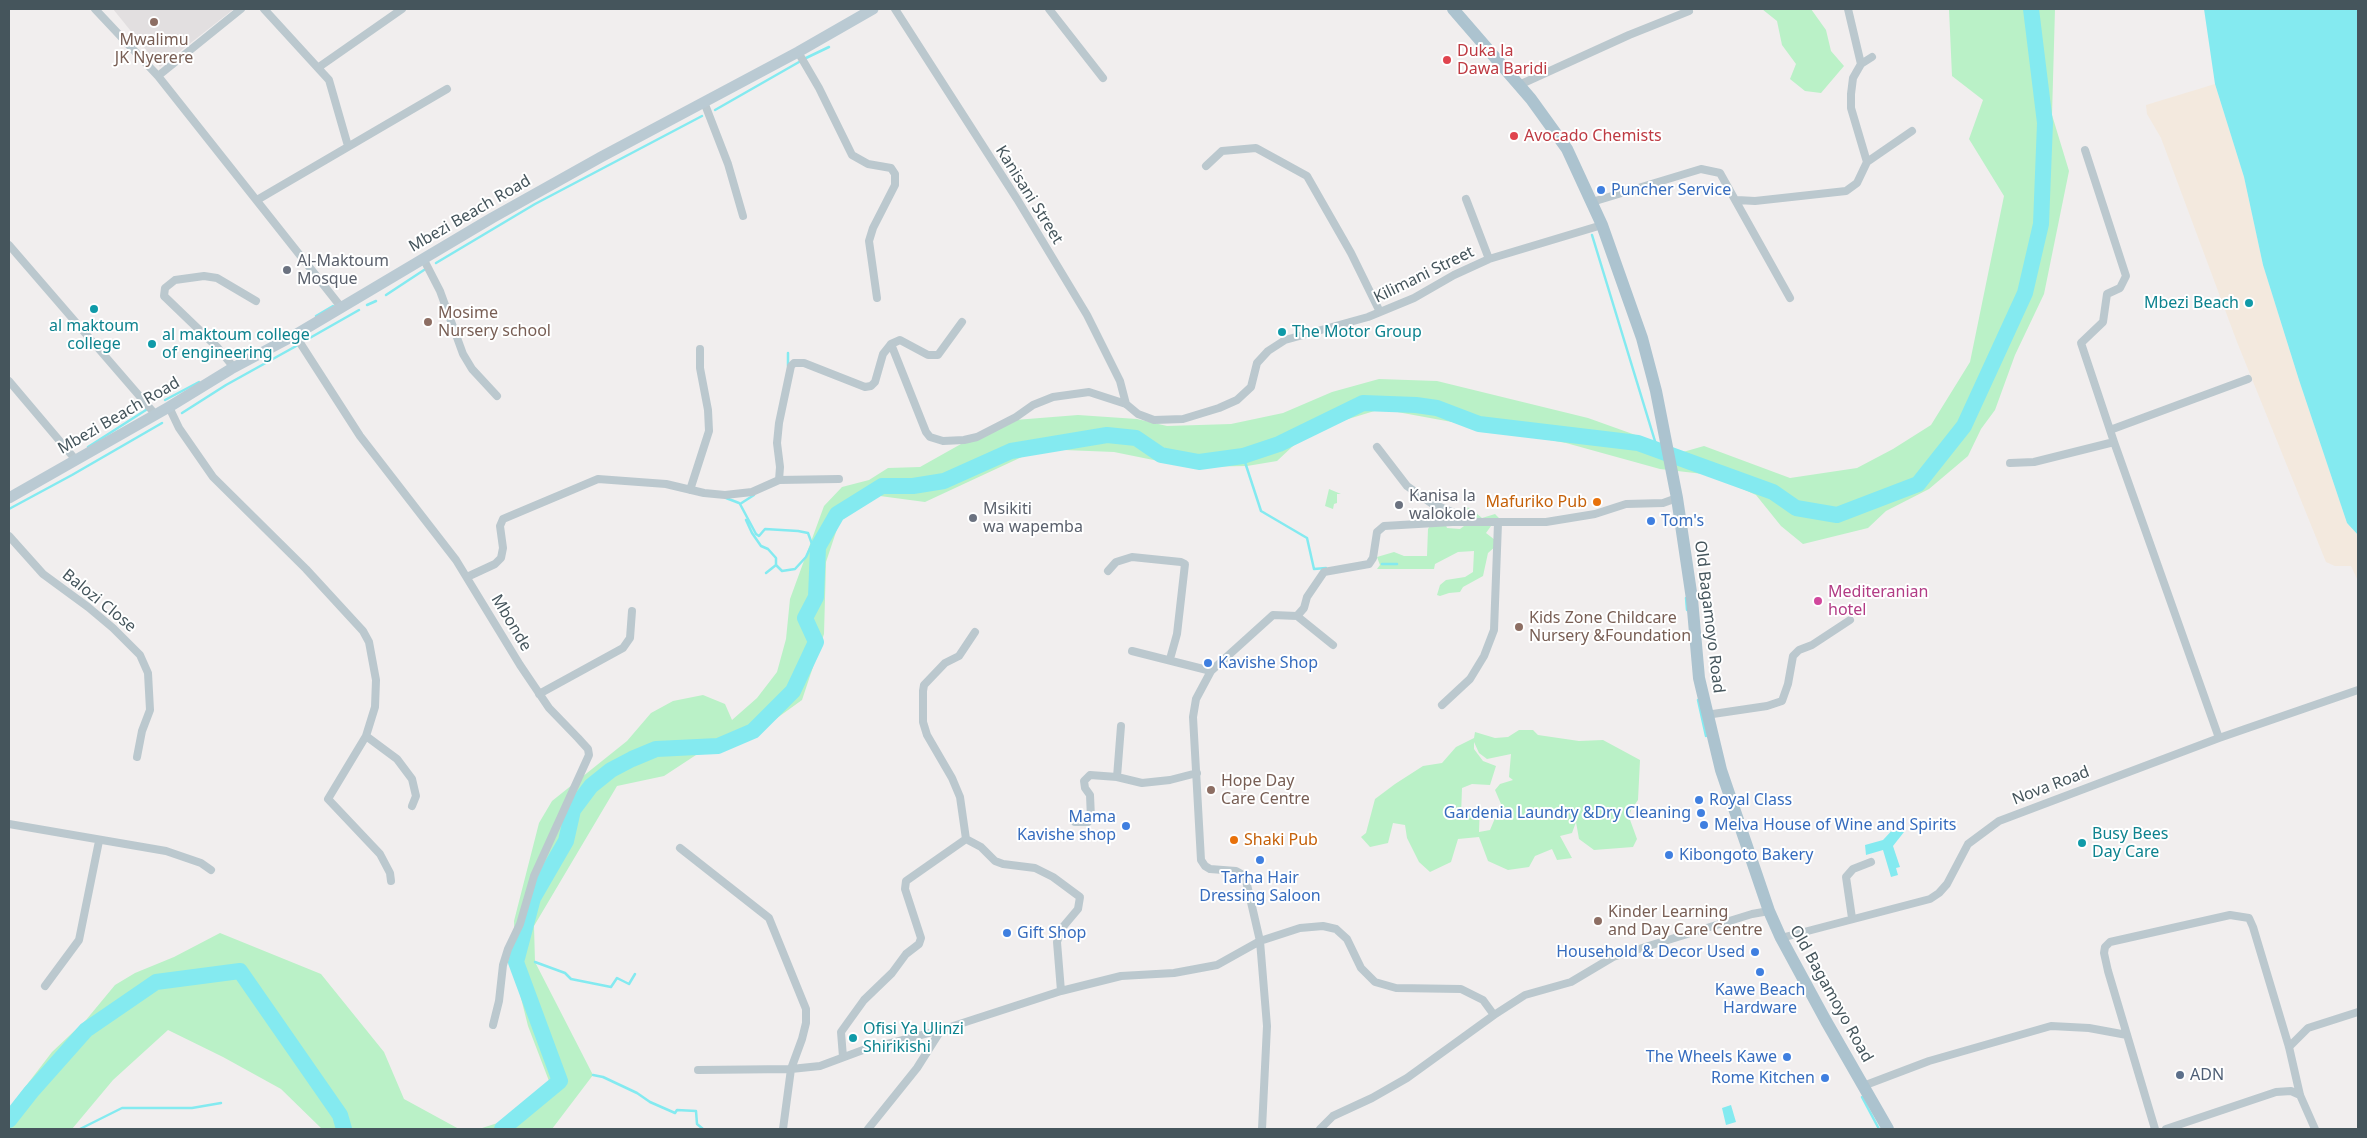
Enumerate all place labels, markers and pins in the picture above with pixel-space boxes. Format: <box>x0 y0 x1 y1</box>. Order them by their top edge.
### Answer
marker: Mwalimu JK Nyerere <box>148 16 160 28</box>
place label: Mwalimu JK Nyerere <box>115 30 193 68</box>
place label: Duka la Dawa Baridi <box>1457 41 1547 79</box>
marker: Duka la Dawa Baridi <box>1441 54 1453 66</box>
place label: Avocado Chemists <box>1524 126 1662 146</box>
marker: Avocado Chemists <box>1508 130 1520 142</box>
place label: Puncher Service <box>1611 180 1731 200</box>
marker: Puncher Service <box>1595 184 1607 196</box>
place label: Al-Maktoum Mosque <box>297 251 389 289</box>
marker: Al-Maktoum Mosque <box>281 264 293 276</box>
place label: Mbezi Beach <box>2144 293 2239 313</box>
marker: Mbezi Beach <box>2243 297 2255 309</box>
marker: al maktoum college <box>88 303 100 315</box>
place label: Mosime Nursery school <box>438 303 551 341</box>
place label: al maktoum college <box>49 316 139 354</box>
marker: Mosime Nursery school <box>422 316 434 328</box>
place label: The Motor Group <box>1292 322 1422 342</box>
place label: al maktoum college of engineering <box>162 325 310 363</box>
marker: The Motor Group <box>1276 326 1288 338</box>
marker: al maktoum college of engineering <box>146 338 158 350</box>
place label: Kanisa la walokole <box>1409 486 1476 524</box>
place label: Mafuriko Pub <box>1486 492 1587 512</box>
marker: Mafuriko Pub <box>1591 496 1603 508</box>
place label: Msikiti wa wapemba <box>983 499 1083 537</box>
marker: Kanisa la walokole <box>1393 499 1405 511</box>
place label: Tom's <box>1661 511 1704 531</box>
marker: Msikiti wa wapemba <box>967 512 979 524</box>
marker: Tom's <box>1645 515 1657 527</box>
place label: Mediteranian hotel <box>1828 582 1928 620</box>
marker: Mediteranian hotel <box>1812 595 1824 607</box>
place label: Kids Zone Childcare Nursery &Foundation <box>1529 608 1691 646</box>
marker: Kids Zone Childcare Nursery &Foundation <box>1513 621 1525 633</box>
place label: Kavishe Shop <box>1218 653 1318 673</box>
marker: Kavishe Shop <box>1202 657 1214 669</box>
place label: Hope Day Care Centre <box>1221 771 1310 809</box>
marker: Hope Day Care Centre <box>1205 784 1217 796</box>
place label: Royal Class <box>1709 790 1792 810</box>
marker: Royal Class <box>1693 794 1705 806</box>
place label: Gardenia Laundry &Dry Cleaning <box>1444 803 1691 823</box>
place label: Mama Kavishe shop <box>1017 807 1116 845</box>
marker: Gardenia Laundry &Dry Cleaning <box>1695 807 1707 819</box>
place label: Melva House of Wine and Spirits <box>1714 815 1956 835</box>
marker: Melva House of Wine and Spirits <box>1698 819 1710 831</box>
marker: Mama Kavishe shop <box>1120 820 1132 832</box>
place label: Busy Bees Day Care <box>2092 824 2168 862</box>
place label: Shaki Pub <box>1244 830 1318 850</box>
marker: Shaki Pub <box>1228 834 1240 846</box>
marker: Busy Bees Day Care <box>2076 837 2088 849</box>
place label: Kibongoto Bakery <box>1679 845 1813 865</box>
marker: Kibongoto Bakery <box>1663 849 1675 861</box>
marker: Tarha Hair Dressing Saloon <box>1254 854 1266 866</box>
place label: Tarha Hair Dressing Saloon <box>1199 868 1321 906</box>
place label: Kinder Learning and Day Care Centre <box>1608 902 1763 940</box>
marker: Kinder Learning and Day Care Centre <box>1592 915 1604 927</box>
place label: Gift Shop <box>1017 923 1086 943</box>
marker: Gift Shop <box>1001 927 1013 939</box>
place label: Household & Decor Used <box>1556 942 1745 962</box>
marker: Household & Decor Used <box>1749 946 1761 958</box>
marker: Kawe Beach Hardware <box>1754 966 1766 978</box>
place label: Kawe Beach Hardware <box>1715 980 1805 1018</box>
place label: Ofisi Ya Ulinzi Shirikishi <box>863 1019 964 1057</box>
marker: Ofisi Ya Ulinzi Shirikishi <box>847 1032 859 1044</box>
place label: The Wheels Kawe <box>1646 1047 1777 1067</box>
marker: The Wheels Kawe <box>1781 1051 1793 1063</box>
place label: ADN <box>2190 1065 2224 1085</box>
place label: Rome Kitchen <box>1711 1068 1815 1088</box>
marker: ADN <box>2174 1069 2186 1081</box>
marker: Rome Kitchen <box>1819 1072 1831 1084</box>

